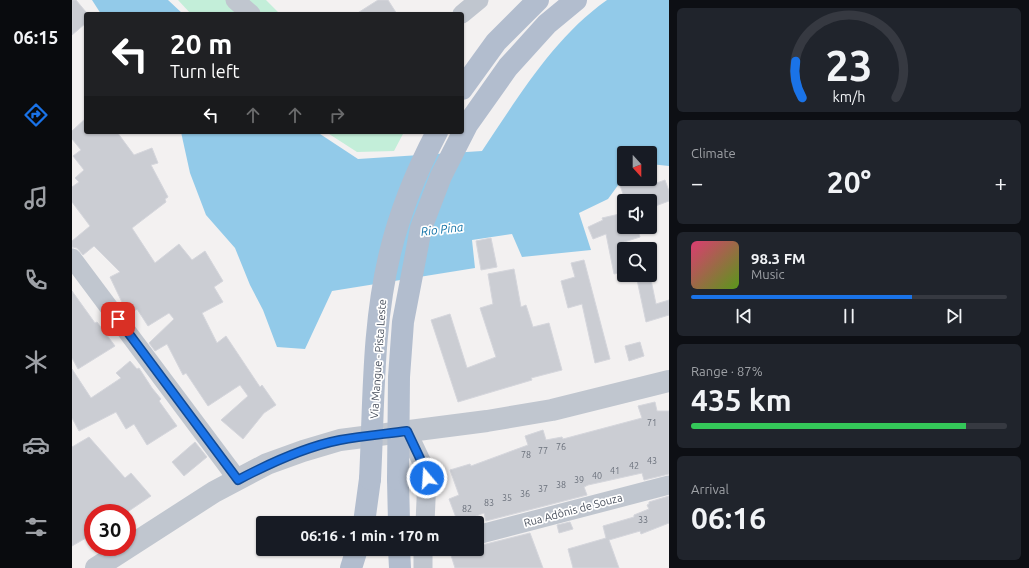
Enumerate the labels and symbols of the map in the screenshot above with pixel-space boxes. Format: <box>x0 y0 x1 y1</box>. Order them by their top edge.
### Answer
north arrow <box>617 146 657 186</box>
water label: Rio Pina <box>420 220 465 238</box>
street label: Via Mangue - Pista Leste <box>368 299 388 419</box>
pin <box>101 302 135 336</box>
house number: 71 <box>647 418 657 428</box>
house number: 76 <box>556 442 566 452</box>
house number: 77 <box>538 446 548 456</box>
house number: 78 <box>521 450 531 460</box>
house number: 43 <box>647 456 657 466</box>
position arrow <box>406 457 448 499</box>
house number: 42 <box>629 461 639 471</box>
house number: 41 <box>610 466 620 476</box>
house number: 40 <box>592 471 602 481</box>
house number: 39 <box>574 475 584 485</box>
house number: 38 <box>556 480 566 490</box>
house number: 37 <box>538 484 548 494</box>
house number: 36 <box>520 489 530 499</box>
street label: Rua Adônis de Souza <box>522 491 624 529</box>
house number: 35 <box>502 493 512 503</box>
house number: 83 <box>484 498 494 508</box>
speed limit sign: 30 <box>84 504 136 556</box>
house number: 82 <box>462 504 472 514</box>
house number: 33 <box>638 515 648 525</box>

